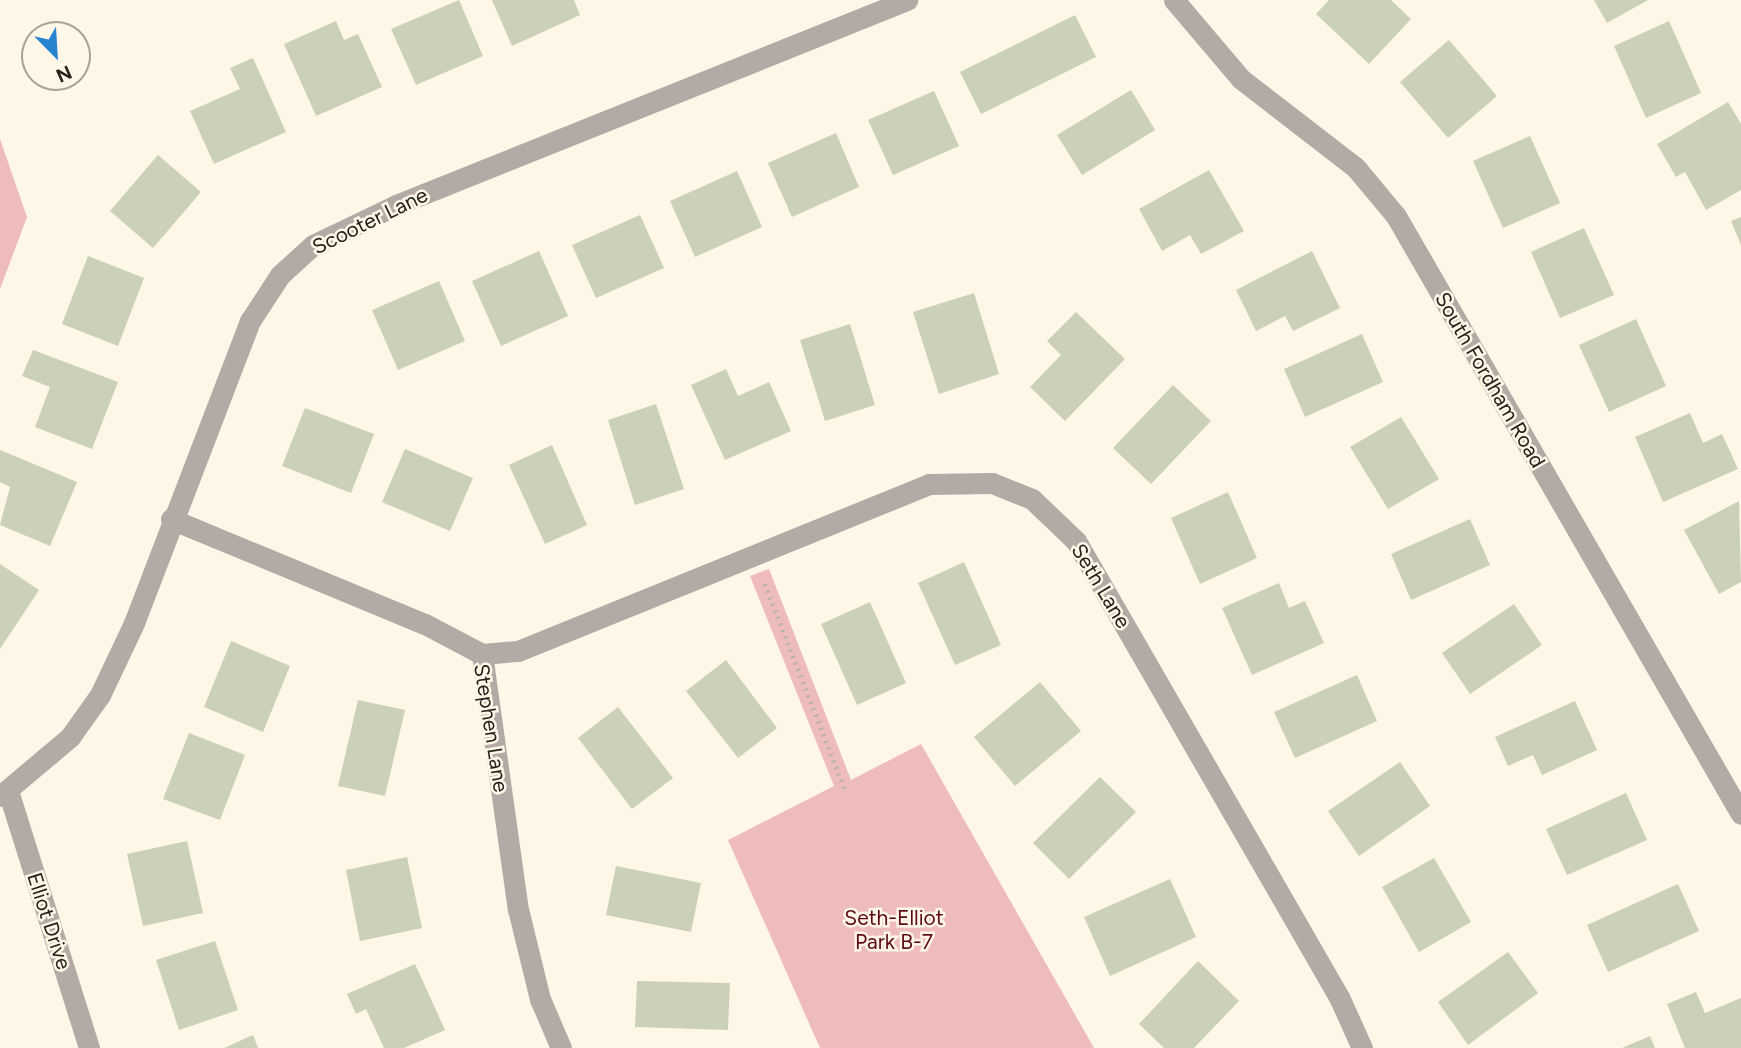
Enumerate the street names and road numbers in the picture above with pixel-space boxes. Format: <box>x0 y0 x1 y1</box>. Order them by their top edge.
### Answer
street label: Scooter Lane <box>308 182 432 260</box>
street label: South Fordham Road <box>1430 288 1550 472</box>
street label: Seth Lane <box>1066 539 1136 633</box>
street label: Stephen Lane <box>468 662 514 794</box>
street label: Elliot Drive <box>22 869 76 973</box>

